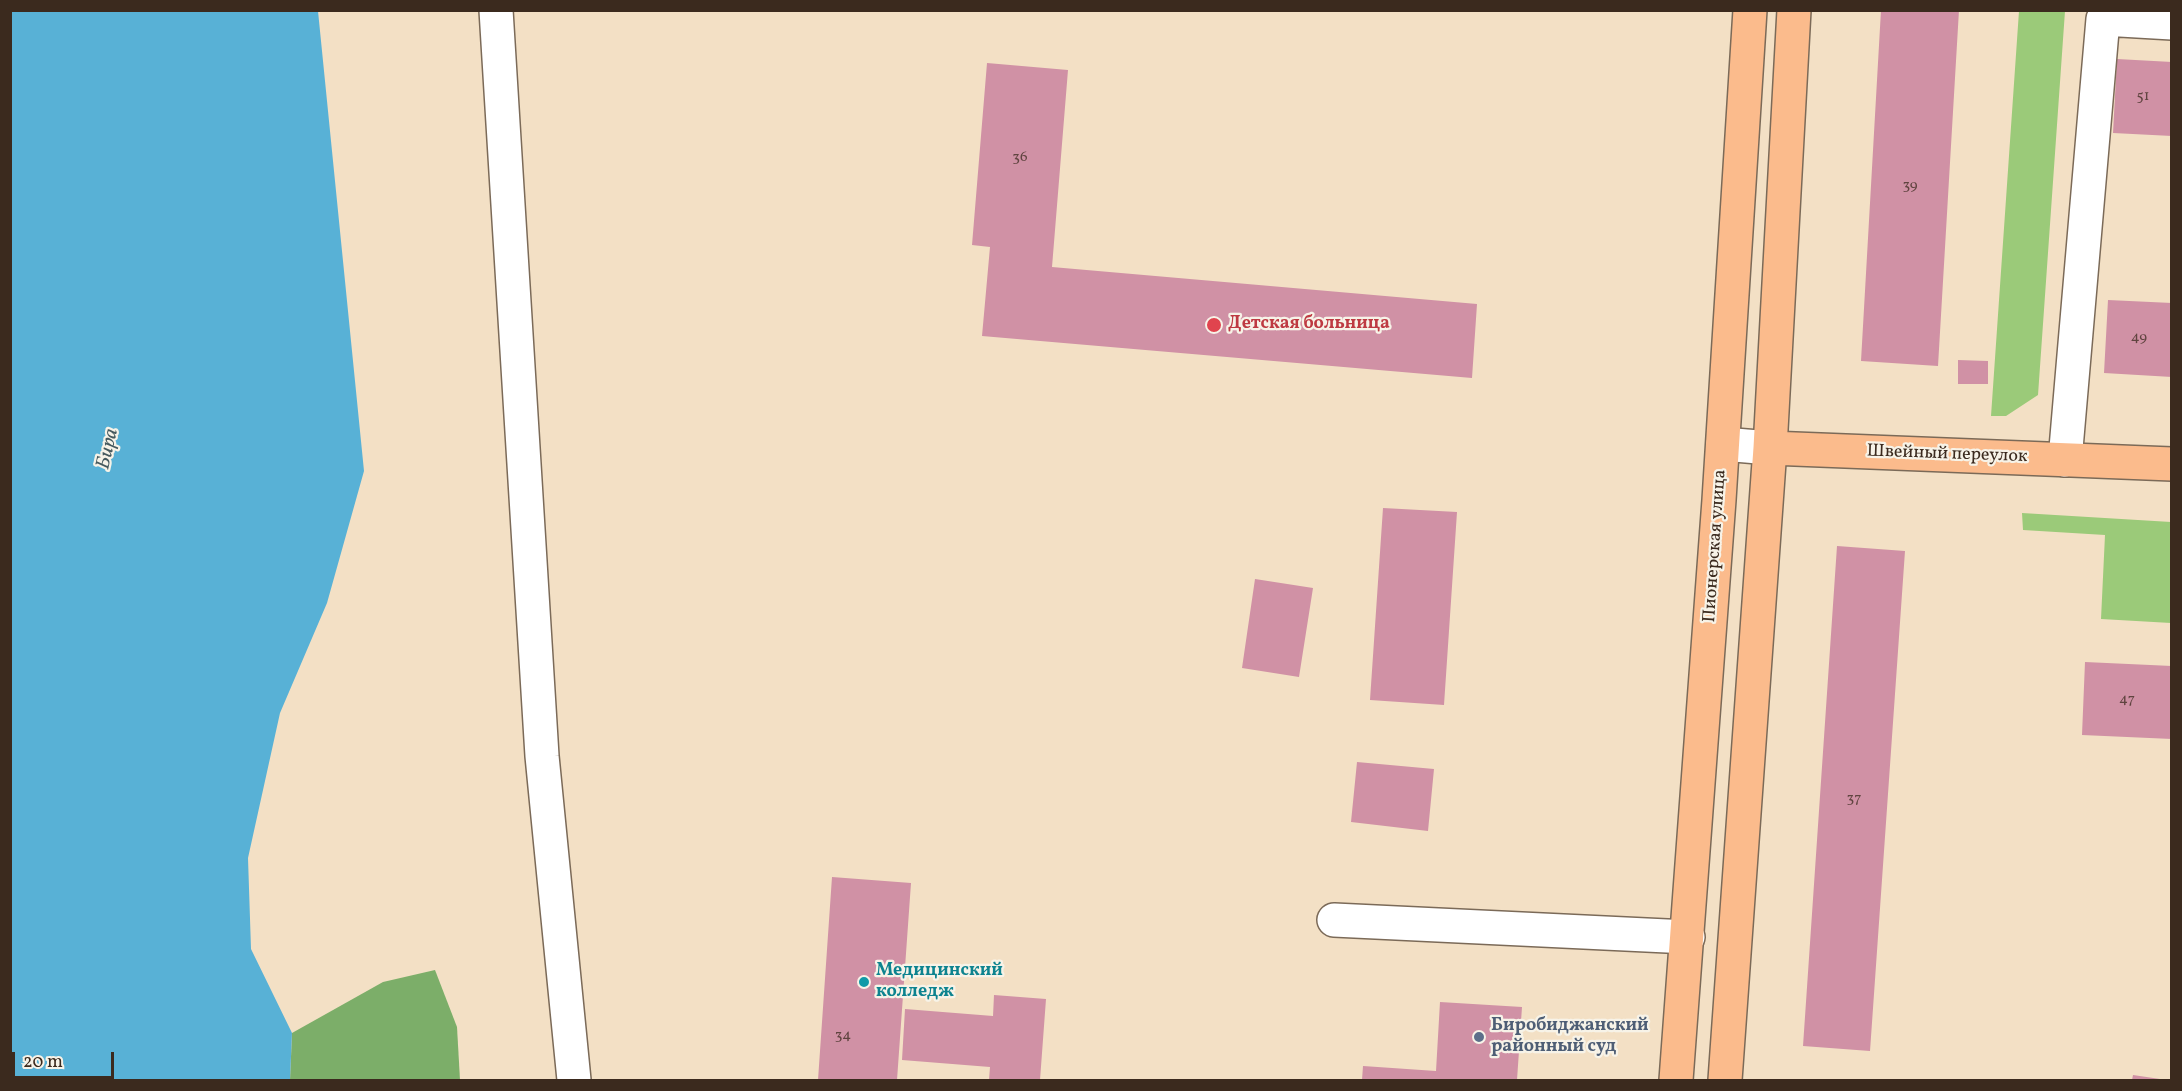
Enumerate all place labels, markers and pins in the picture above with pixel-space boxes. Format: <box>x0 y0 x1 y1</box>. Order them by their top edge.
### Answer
place label: Детская больница <box>1228 314 1390 336</box>
marker: Детская больница <box>1205 316 1223 334</box>
place label: Медицинский колледж <box>876 961 1003 1004</box>
marker: Медицинский колледж <box>857 975 871 989</box>
place label: Биробиджанский районный суд <box>1491 1016 1649 1058</box>
marker: Биробиджанский районный суд <box>1472 1030 1486 1044</box>

